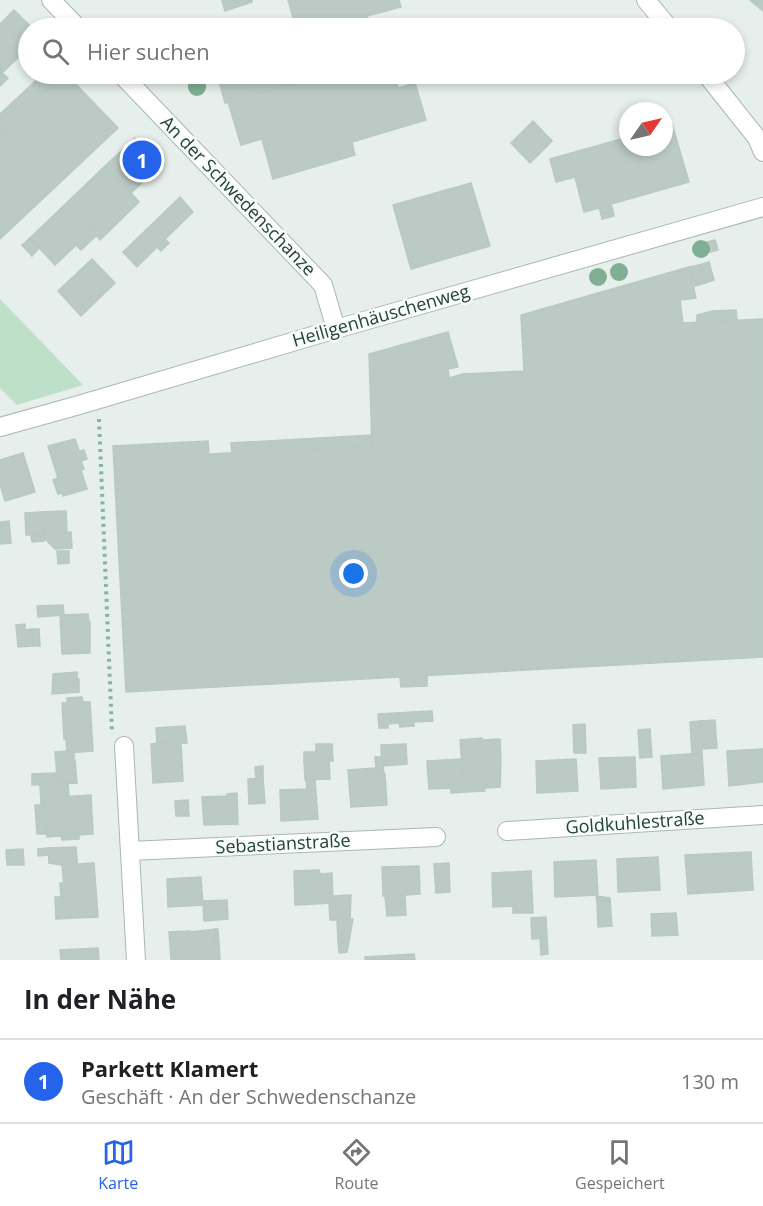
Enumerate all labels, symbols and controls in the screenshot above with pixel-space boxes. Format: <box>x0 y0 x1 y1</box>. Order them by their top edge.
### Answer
search box <box>18 18 745 84</box>
icon: search <box>39 35 72 68</box>
text: Hier suchen <box>87 36 210 66</box>
north arrow <box>619 102 673 156</box>
street label: An der Schwedenschanze <box>156 110 322 281</box>
pin: 1 <box>122 138 162 182</box>
street label: Heiligenhäuschenweg <box>289 278 472 352</box>
your location <box>339 559 368 588</box>
street label: Goldkuhlestraße <box>565 805 705 839</box>
street label: Sebastianstraße <box>215 827 351 859</box>
text: In der Nähe <box>24 981 176 1017</box>
text: Parkett Klamert <box>81 1053 258 1083</box>
text: 1 <box>38 1068 49 1095</box>
text: 130 m <box>681 1068 739 1095</box>
text: Geschäft · An der Schwedenschanze <box>81 1083 416 1110</box>
tab: Karte <box>98 1136 138 1194</box>
tab: Route <box>335 1136 379 1194</box>
tab: Gespeichert <box>575 1136 665 1194</box>

